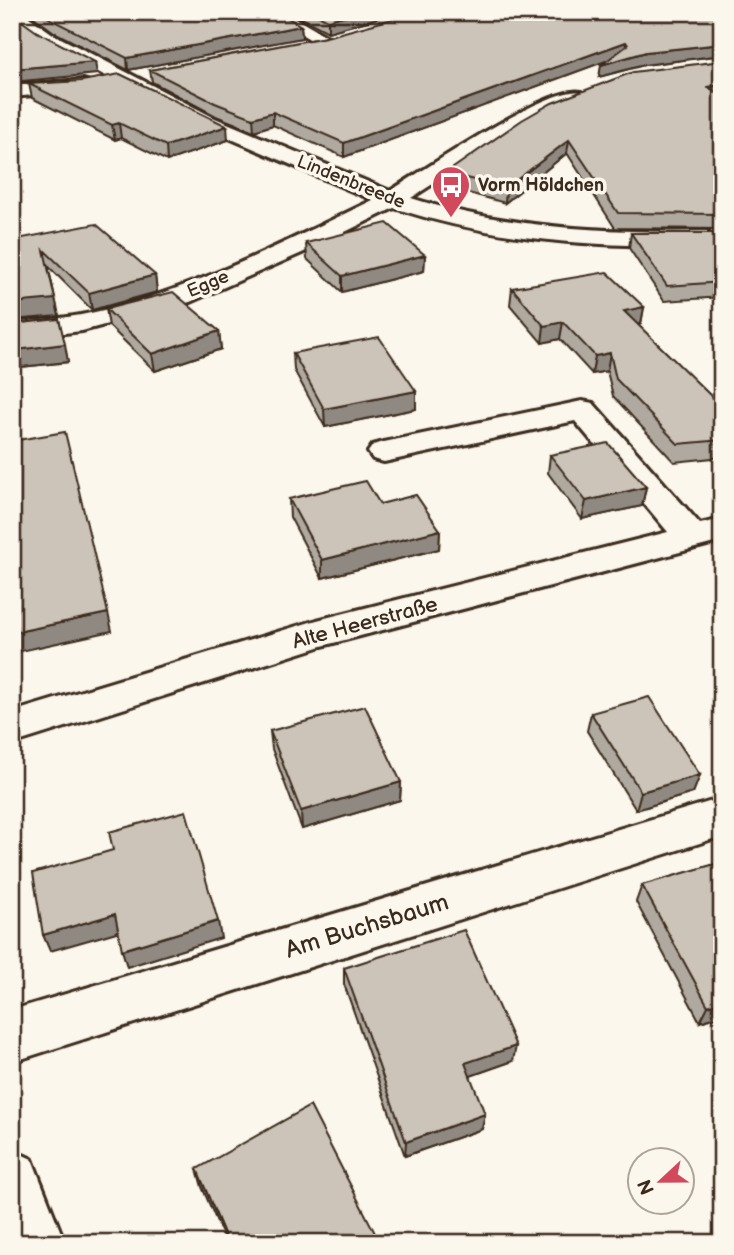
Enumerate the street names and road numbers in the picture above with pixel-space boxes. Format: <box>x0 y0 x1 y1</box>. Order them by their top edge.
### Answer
street label: Lindenbreede <box>294 151 408 213</box>
street label: Egge <box>184 266 232 302</box>
street label: Alte Heerstraße <box>290 592 440 654</box>
street label: Am Buchsbaum <box>282 887 452 965</box>

